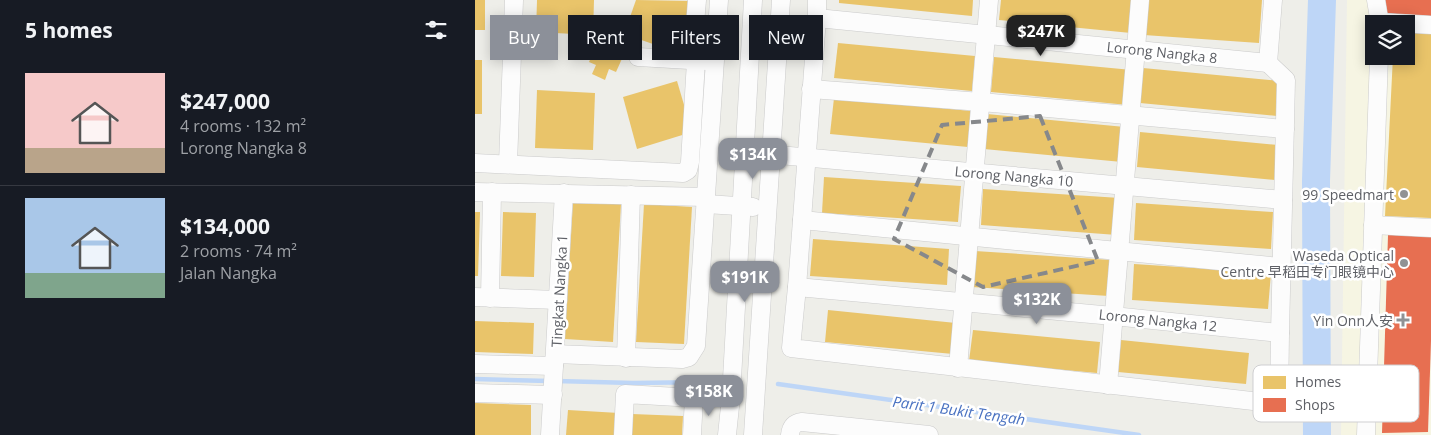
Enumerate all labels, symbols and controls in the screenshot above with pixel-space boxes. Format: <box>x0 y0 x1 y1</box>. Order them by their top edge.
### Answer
chip: Buy <box>490 15 558 60</box>
chip: Rent <box>568 15 642 60</box>
chip: Filters <box>652 15 739 60</box>
chip: New <box>749 15 823 60</box>
pin: $247K <box>1006 15 1076 57</box>
map controls <box>1365 15 1415 65</box>
button: layers <box>1365 15 1415 65</box>
text: 5 homes <box>25 16 113 44</box>
icon: filters <box>422 16 450 44</box>
text: $247K <box>1017 20 1065 42</box>
street label: Lorong Nangka 8 <box>1106 37 1218 67</box>
text: $247,000 <box>180 87 270 115</box>
icon: home <box>65 93 125 153</box>
text: 4 rooms · 132 m² <box>180 115 306 137</box>
text: Lorong Nangka 8 <box>180 137 307 159</box>
pin: $134K <box>718 138 788 180</box>
text: $134K <box>729 143 777 165</box>
street label: Lorong Nangka 10 <box>954 161 1074 191</box>
place label: 99 Speedmart <box>1302 185 1394 204</box>
marker: 99 Speedmart <box>1398 188 1410 200</box>
text: $134,000 <box>180 212 270 240</box>
icon: home <box>65 218 125 278</box>
street label: Tingkat Nangka 1 <box>547 234 571 348</box>
text: 2 rooms · 74 m² <box>180 240 297 262</box>
place label: Waseda Optical Centre 早稻田专门眼镜中心 <box>1221 246 1394 281</box>
marker: Waseda Optical Centre 早稻田专门眼镜中心 <box>1398 257 1410 269</box>
pin: $191K <box>710 260 780 303</box>
text: Jalan Nangka <box>180 262 277 284</box>
text: $191K <box>721 266 769 288</box>
pin: $132K <box>1002 282 1072 325</box>
text: $132K <box>1013 288 1061 310</box>
street label: Lorong Nangka 12 <box>1098 304 1218 336</box>
place label: Yin Onn人安 <box>1313 311 1393 330</box>
marker: Yin Onn人安 <box>1397 314 1409 326</box>
legend <box>1253 365 1419 422</box>
text: Homes <box>1295 372 1342 391</box>
pin: $158K <box>674 374 744 417</box>
text: $158K <box>685 380 733 402</box>
water label: Parit 1 Bukit Tengah <box>891 391 1027 429</box>
text: Shops <box>1295 395 1335 414</box>

